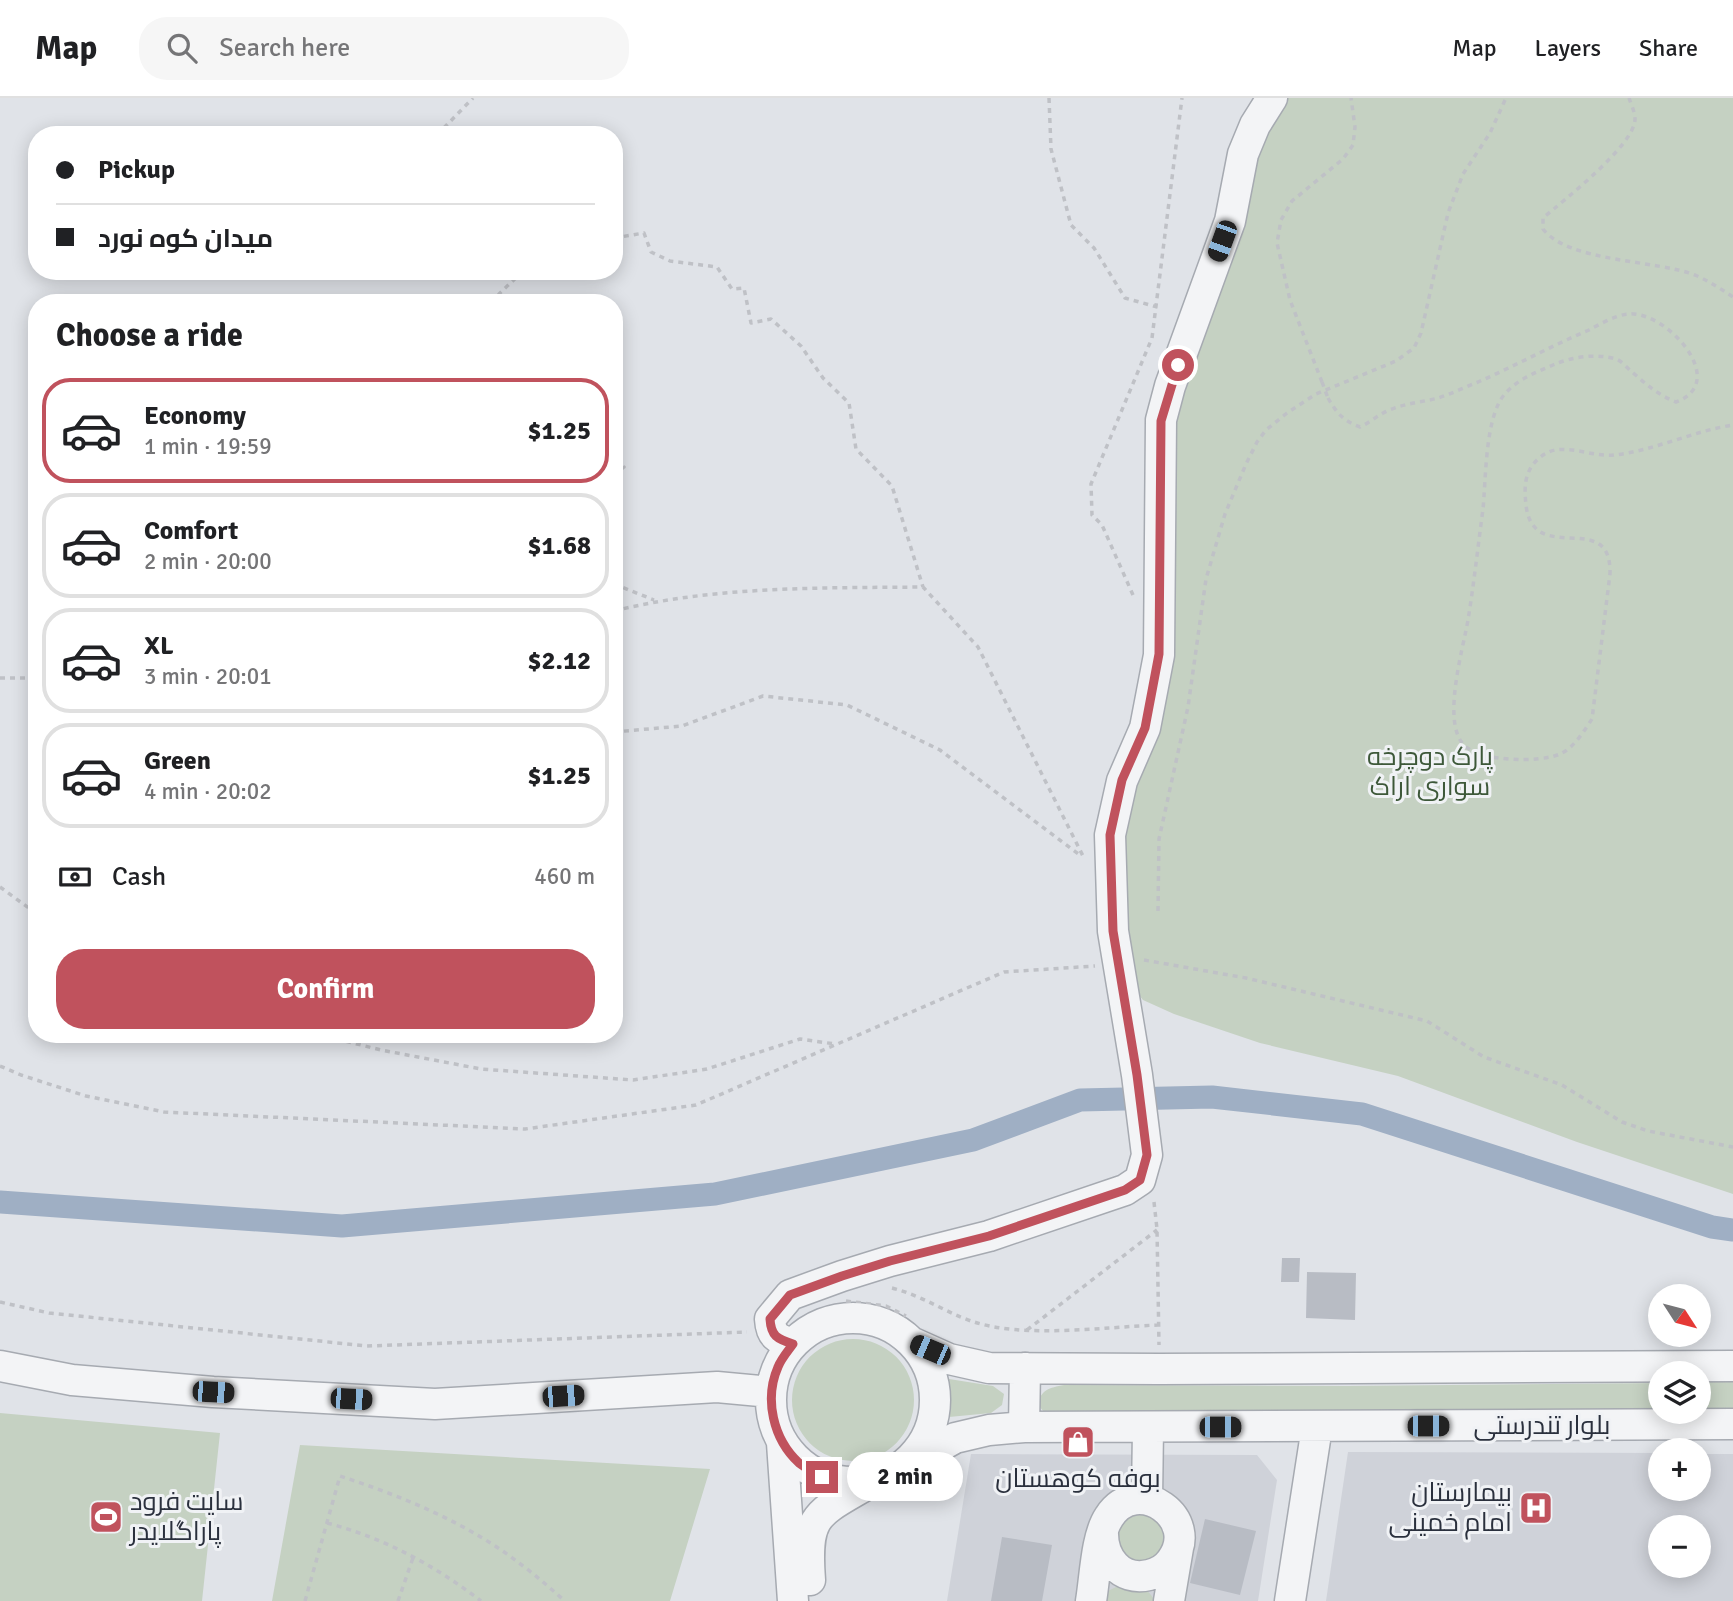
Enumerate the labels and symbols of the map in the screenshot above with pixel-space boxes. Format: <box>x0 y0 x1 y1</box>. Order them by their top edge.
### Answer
car <box>1205 218 1240 264</box>
route start <box>1162 349 1194 381</box>
park label: پارک دوچرخه سواری اراک <box>1367 741 1493 803</box>
north arrow <box>1648 1284 1712 1348</box>
car <box>907 1332 954 1368</box>
car <box>192 1380 235 1404</box>
car <box>542 1384 585 1408</box>
car <box>330 1387 373 1411</box>
street label: بلوار تندرستی <box>1474 1410 1610 1442</box>
car <box>1408 1416 1450 1437</box>
car <box>1200 1417 1242 1438</box>
shop icon: بوفه کوهستان <box>1059 1423 1097 1461</box>
callout: 2 min <box>846 1452 962 1502</box>
route end <box>806 1461 838 1493</box>
place label: بوفه کوهستان <box>995 1463 1161 1495</box>
place label: بیمارستان امام خمینی <box>1388 1477 1512 1540</box>
place label: سایت فرود پاراگلایدر <box>128 1486 243 1548</box>
hospital icon: بیمارستان امام خمینی <box>1517 1489 1555 1527</box>
sports icon: سایت فرود پاراگلایدر <box>87 1498 125 1536</box>

